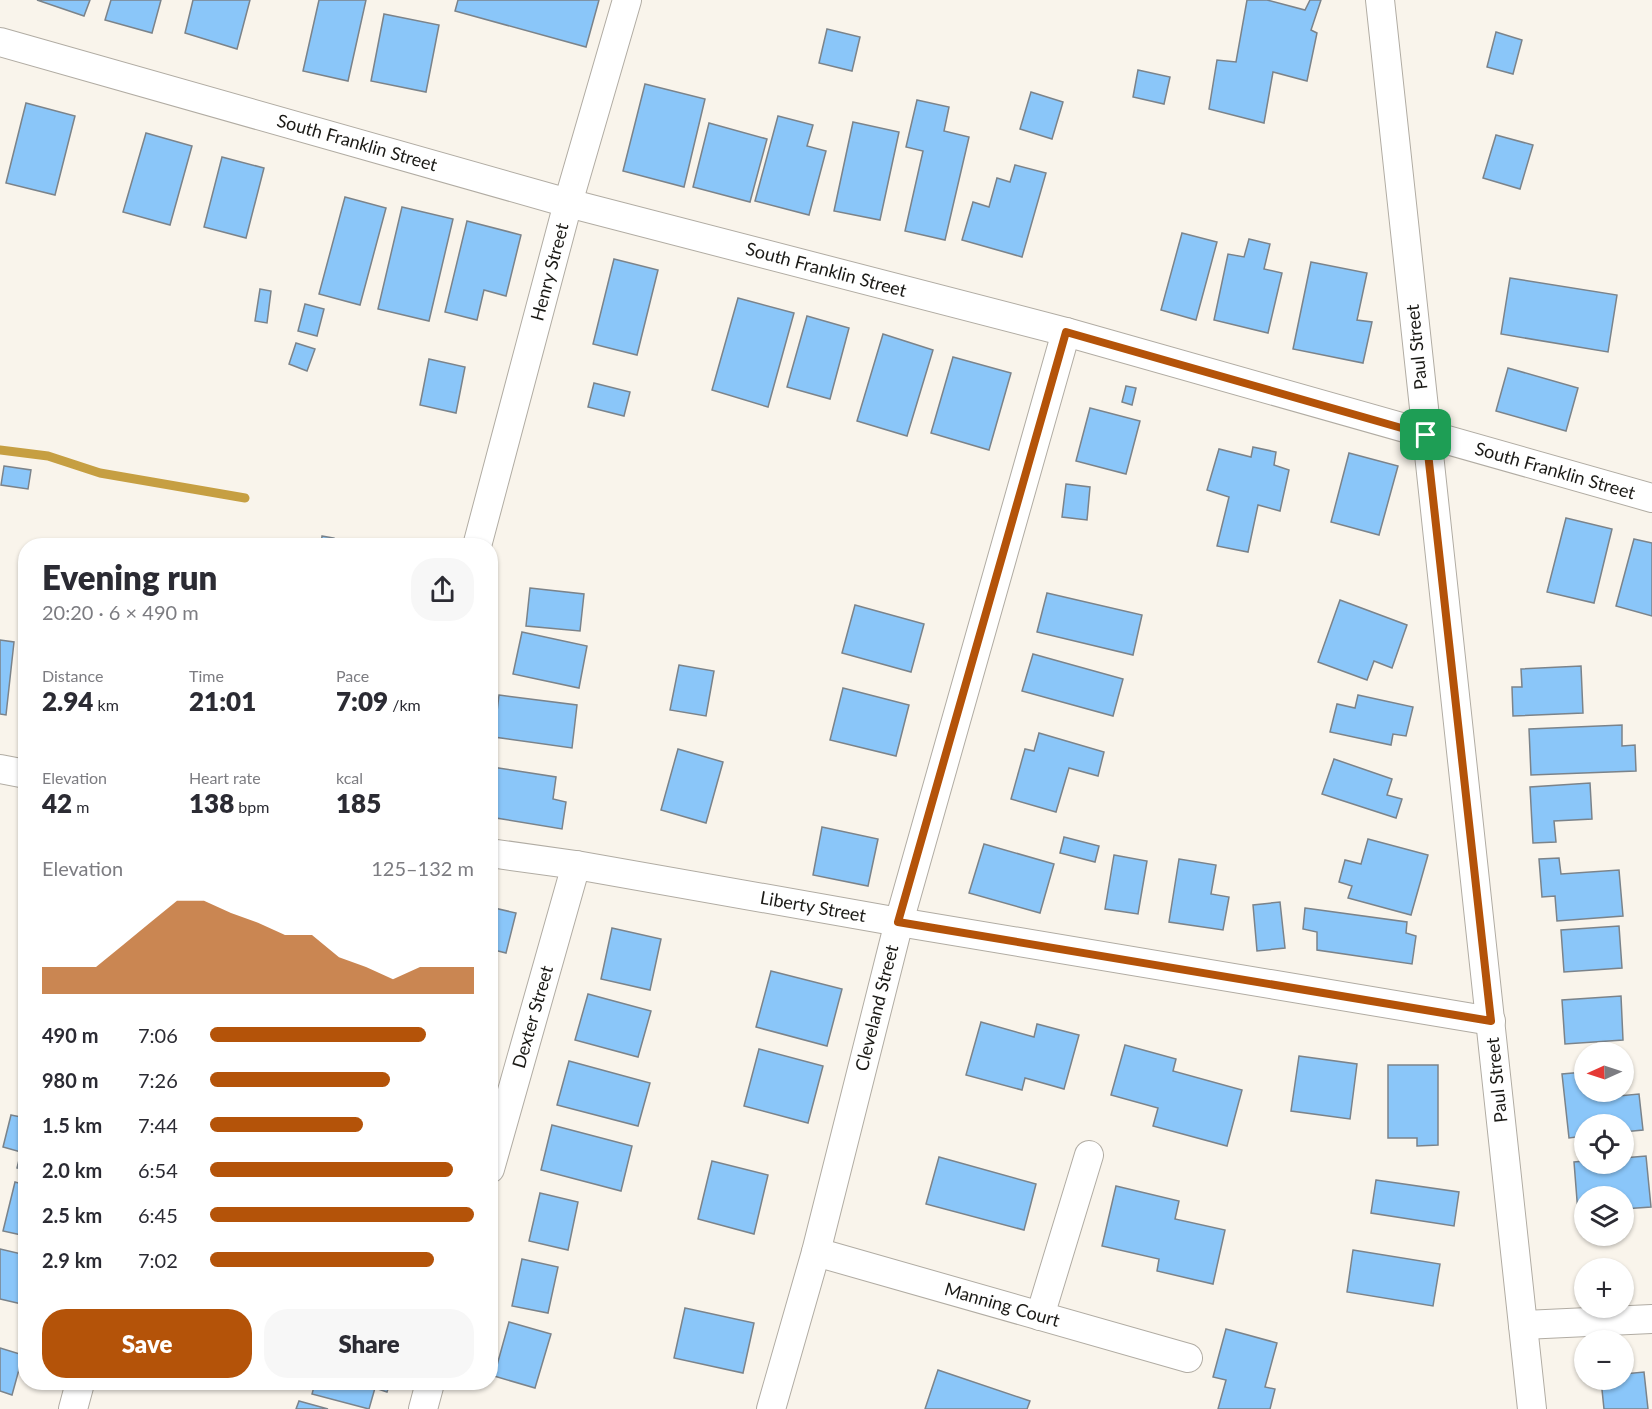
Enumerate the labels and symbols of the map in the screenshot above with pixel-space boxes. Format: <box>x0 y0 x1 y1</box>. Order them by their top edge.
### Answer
street label: South Franklin Street <box>275 109 440 176</box>
street label: Henry Street <box>525 220 573 323</box>
street label: South Franklin Street <box>743 237 910 301</box>
street label: Paul Street <box>1401 303 1431 391</box>
pin <box>1400 409 1451 460</box>
street label: South Franklin Street <box>1473 437 1638 504</box>
street label: Liberty Street <box>759 886 868 926</box>
street label: Cleveland Street <box>850 942 902 1073</box>
street label: Dexter Street <box>507 962 557 1071</box>
street label: Paul Street <box>1481 1036 1511 1124</box>
north arrow <box>1574 1042 1634 1102</box>
street label: Manning Court <box>942 1277 1063 1331</box>

